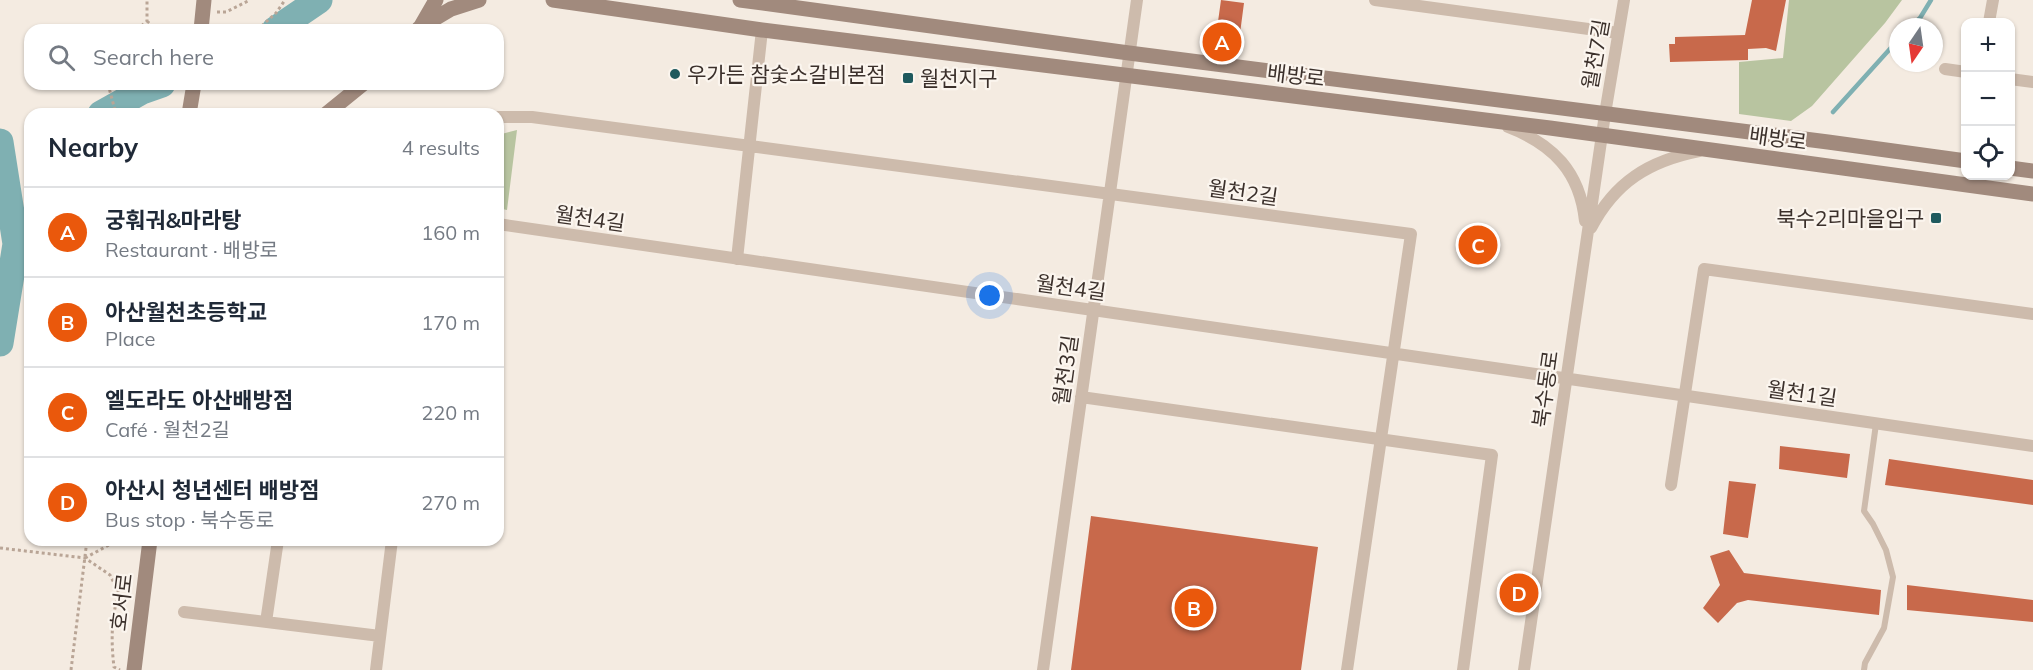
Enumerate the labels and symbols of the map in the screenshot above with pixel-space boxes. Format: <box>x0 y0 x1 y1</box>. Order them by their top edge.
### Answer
street label: 월천7길 <box>1576 17 1614 91</box>
north arrow <box>1889 18 1943 72</box>
pin: A <box>1202 20 1242 64</box>
street label: 배방로 <box>1266 59 1326 91</box>
place label: 우가든 참숯소갈비본점 <box>687 61 886 87</box>
place label: 월천지구 <box>920 65 997 91</box>
marker: 우가든 참숯소갈비본점 <box>668 67 682 81</box>
marker: 월천지구 <box>901 71 915 85</box>
street label: 배방로 <box>1747 121 1809 155</box>
street label: 월천2길 <box>1206 174 1280 210</box>
street label: 월천4길 <box>553 200 627 236</box>
place label: 북수2리마을입구 <box>1776 205 1924 231</box>
marker: 북수2리마을입구 <box>1929 211 1943 225</box>
pin: C <box>1458 222 1498 268</box>
street label: 월천4길 <box>1034 269 1108 305</box>
your location <box>975 281 1004 310</box>
street label: 월천3길 <box>1047 333 1083 407</box>
street label: 북수동로 <box>1527 349 1563 429</box>
street label: 월천1길 <box>1765 375 1839 411</box>
pin: D <box>1500 570 1538 616</box>
street label: 호서로 <box>105 572 137 632</box>
pin: B <box>1174 586 1214 630</box>

